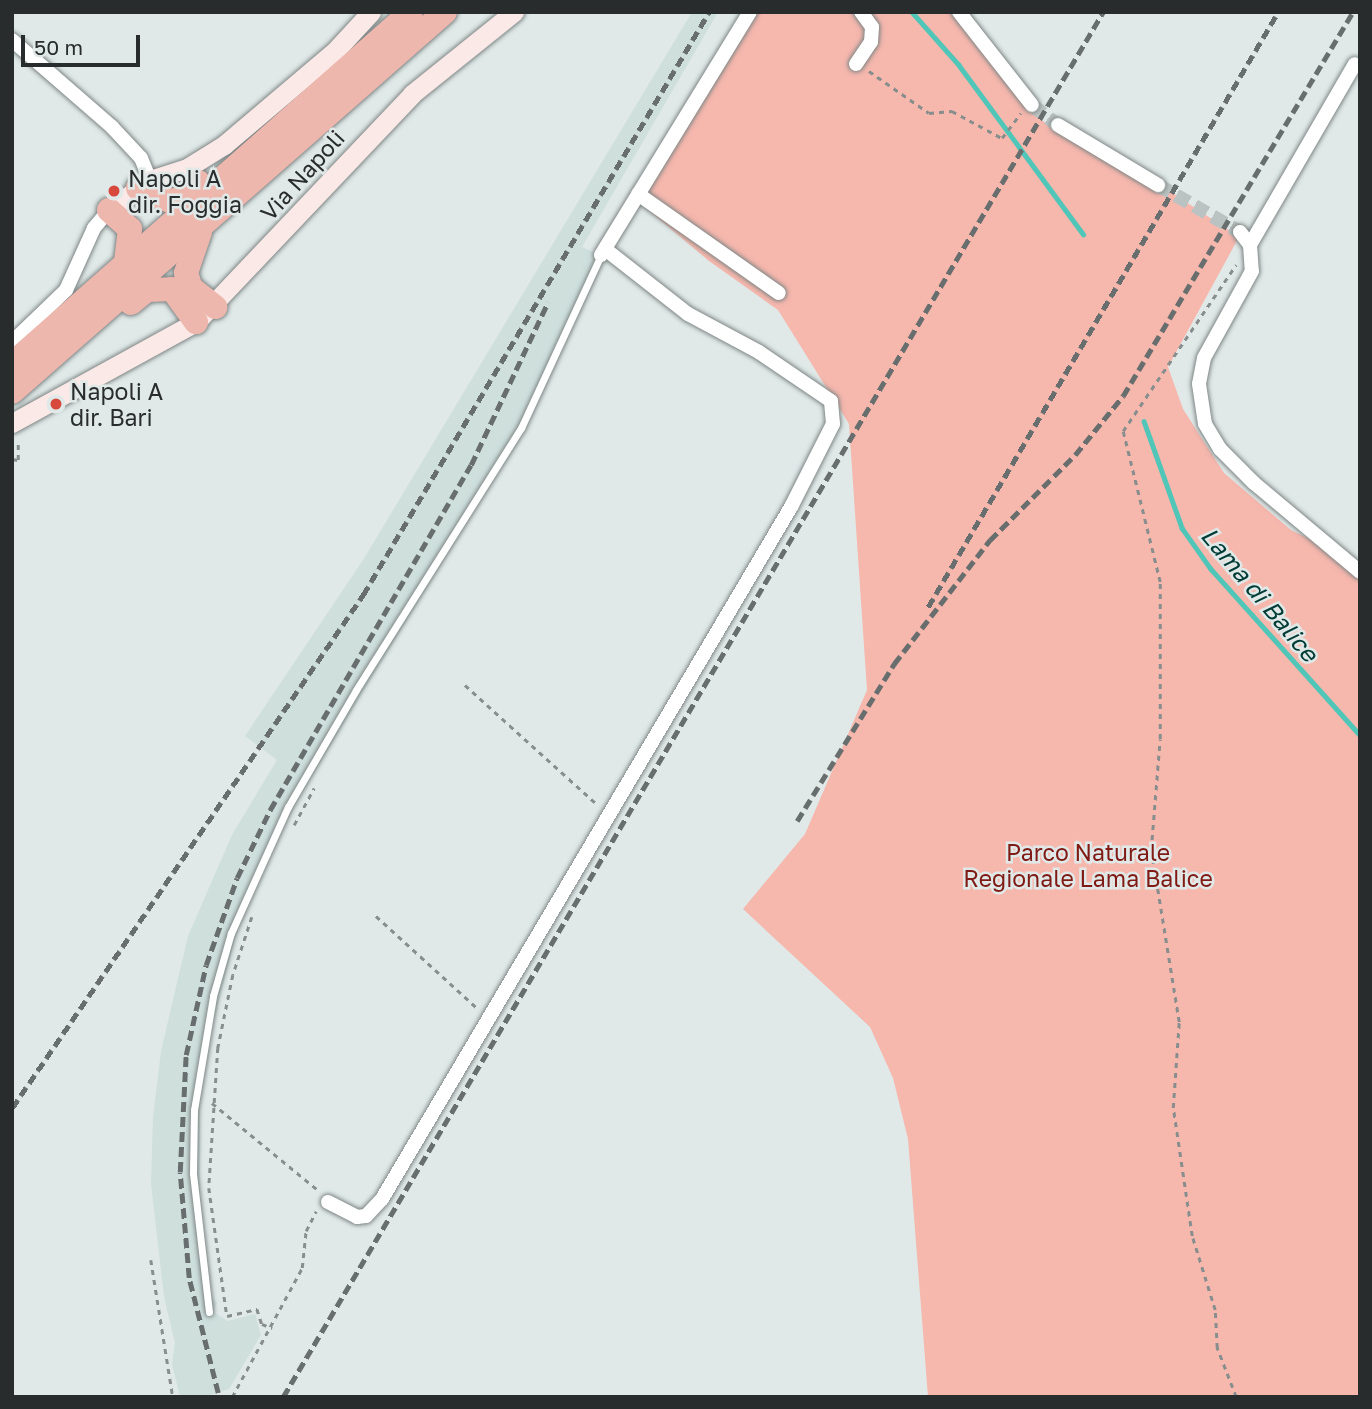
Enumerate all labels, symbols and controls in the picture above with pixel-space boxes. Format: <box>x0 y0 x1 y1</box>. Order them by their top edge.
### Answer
scale bar <box>24 21 144 65</box>
text: 50 m <box>34 34 83 60</box>
street label: Via Napoli <box>254 124 350 226</box>
place label: Napoli A dir. Foggia <box>128 164 242 218</box>
marker: Napoli A dir. Foggia <box>106 183 122 199</box>
place label: Napoli A dir. Bari <box>70 377 163 431</box>
marker: Napoli A dir. Bari <box>48 396 64 412</box>
water label: Lama di Balice <box>1196 521 1324 667</box>
park label: Parco Naturale Regionale Lama Balice <box>963 838 1213 892</box>

